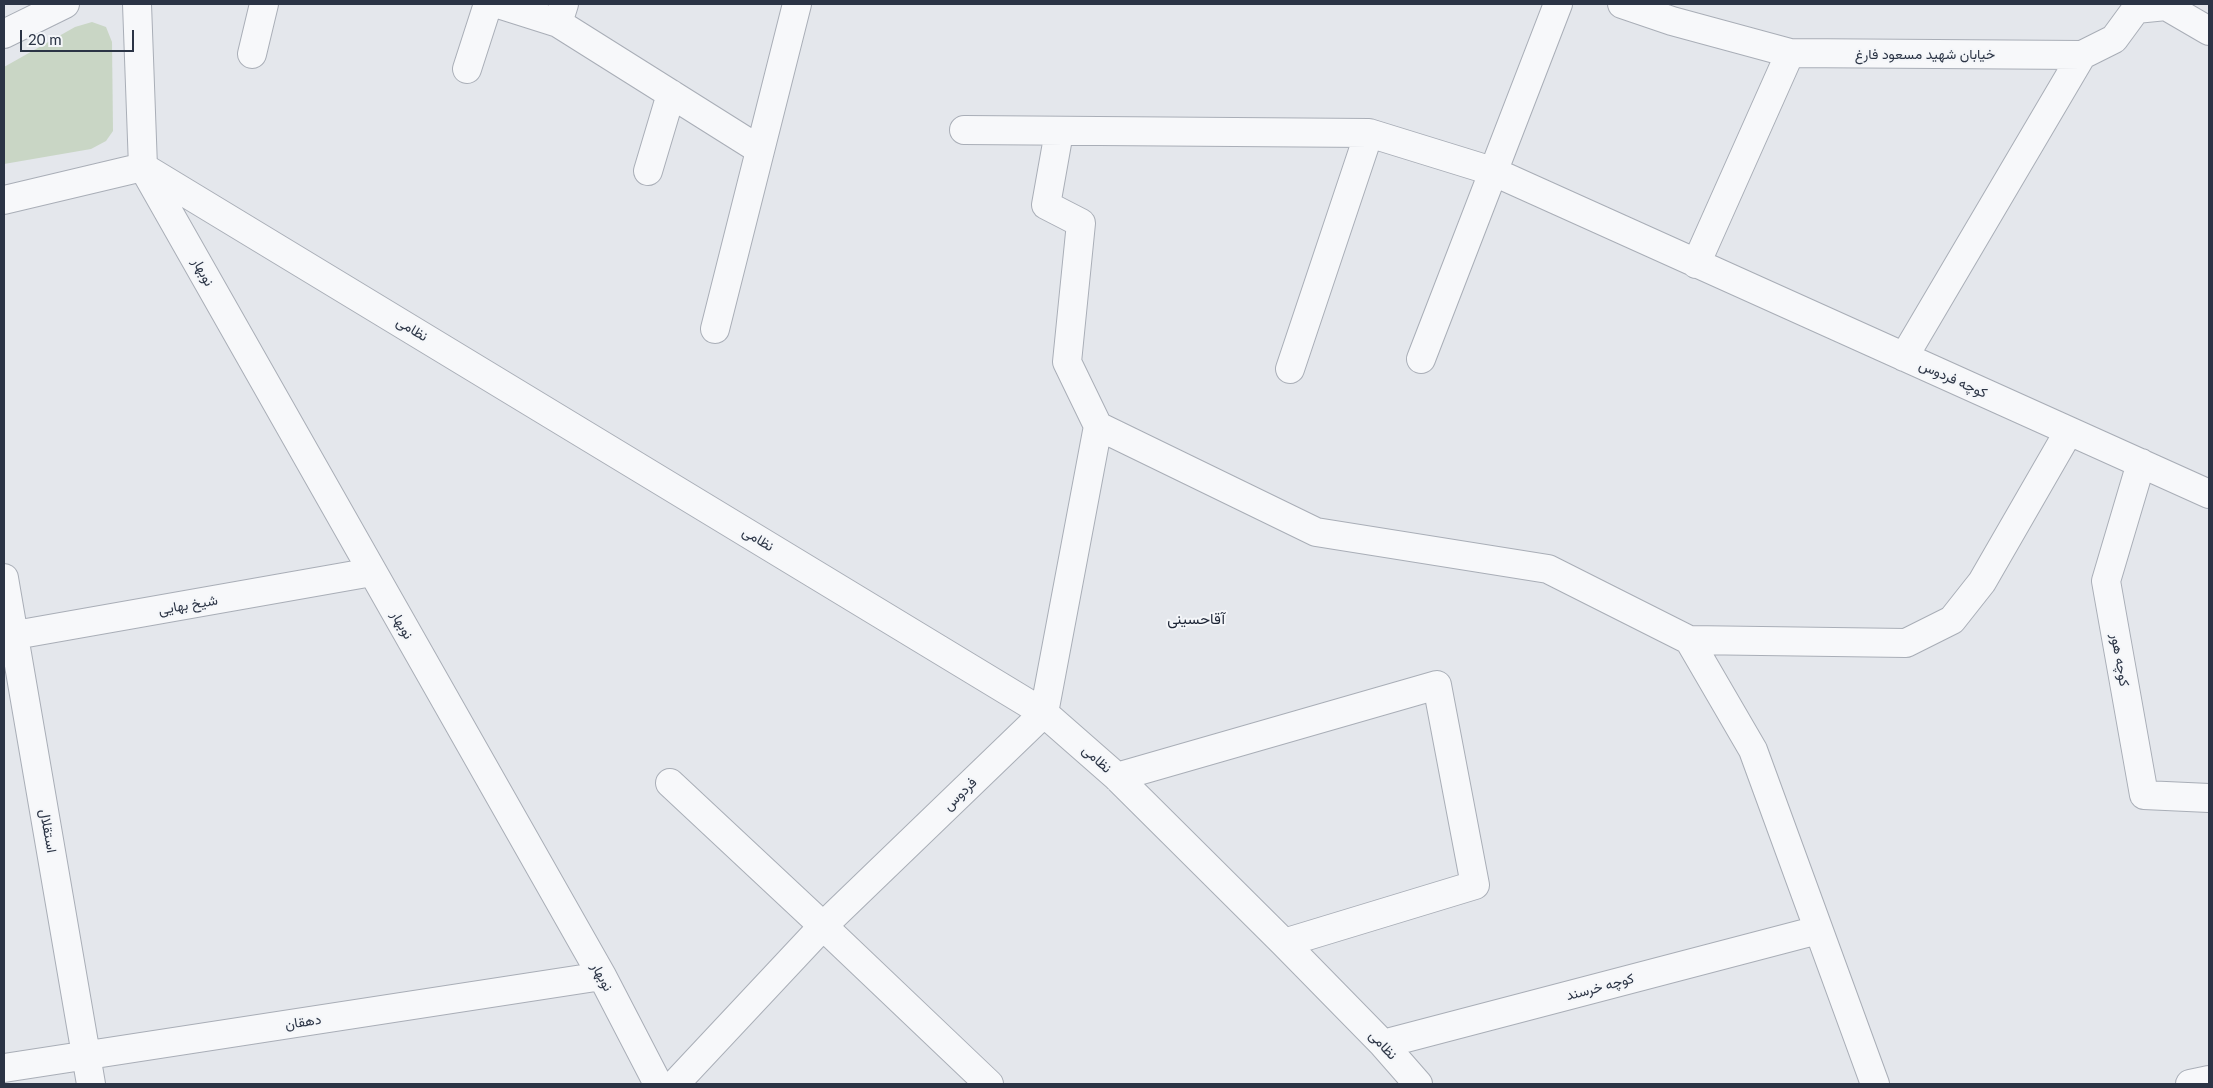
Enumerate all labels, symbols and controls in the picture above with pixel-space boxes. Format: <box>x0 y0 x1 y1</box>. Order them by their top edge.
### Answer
scale bar <box>22 20 136 52</box>
text: 20 m <box>28 30 62 48</box>
street label: خیابان شهید مسعود فارغ <box>1855 46 1995 62</box>
street label: نوبهار <box>188 255 218 289</box>
street label: نظامی <box>393 313 431 345</box>
street label: کوچه فردوس <box>1916 357 1990 401</box>
street label: نظامی <box>739 523 777 555</box>
street label: شیخ بهایی <box>157 591 219 619</box>
street label: نوبهار <box>387 608 417 642</box>
district label: آقاحسینی <box>1167 610 1225 628</box>
street label: کوچه هور <box>2107 632 2133 688</box>
street label: نظامی <box>1079 741 1115 777</box>
street label: فردوس <box>940 774 980 814</box>
street label: استقلال <box>36 808 60 854</box>
street label: نوبهار <box>588 960 616 994</box>
street label: کوچه خرسند <box>1564 970 1636 1004</box>
street label: دهقان <box>284 1011 322 1033</box>
street label: نظامی <box>1365 1027 1401 1063</box>

